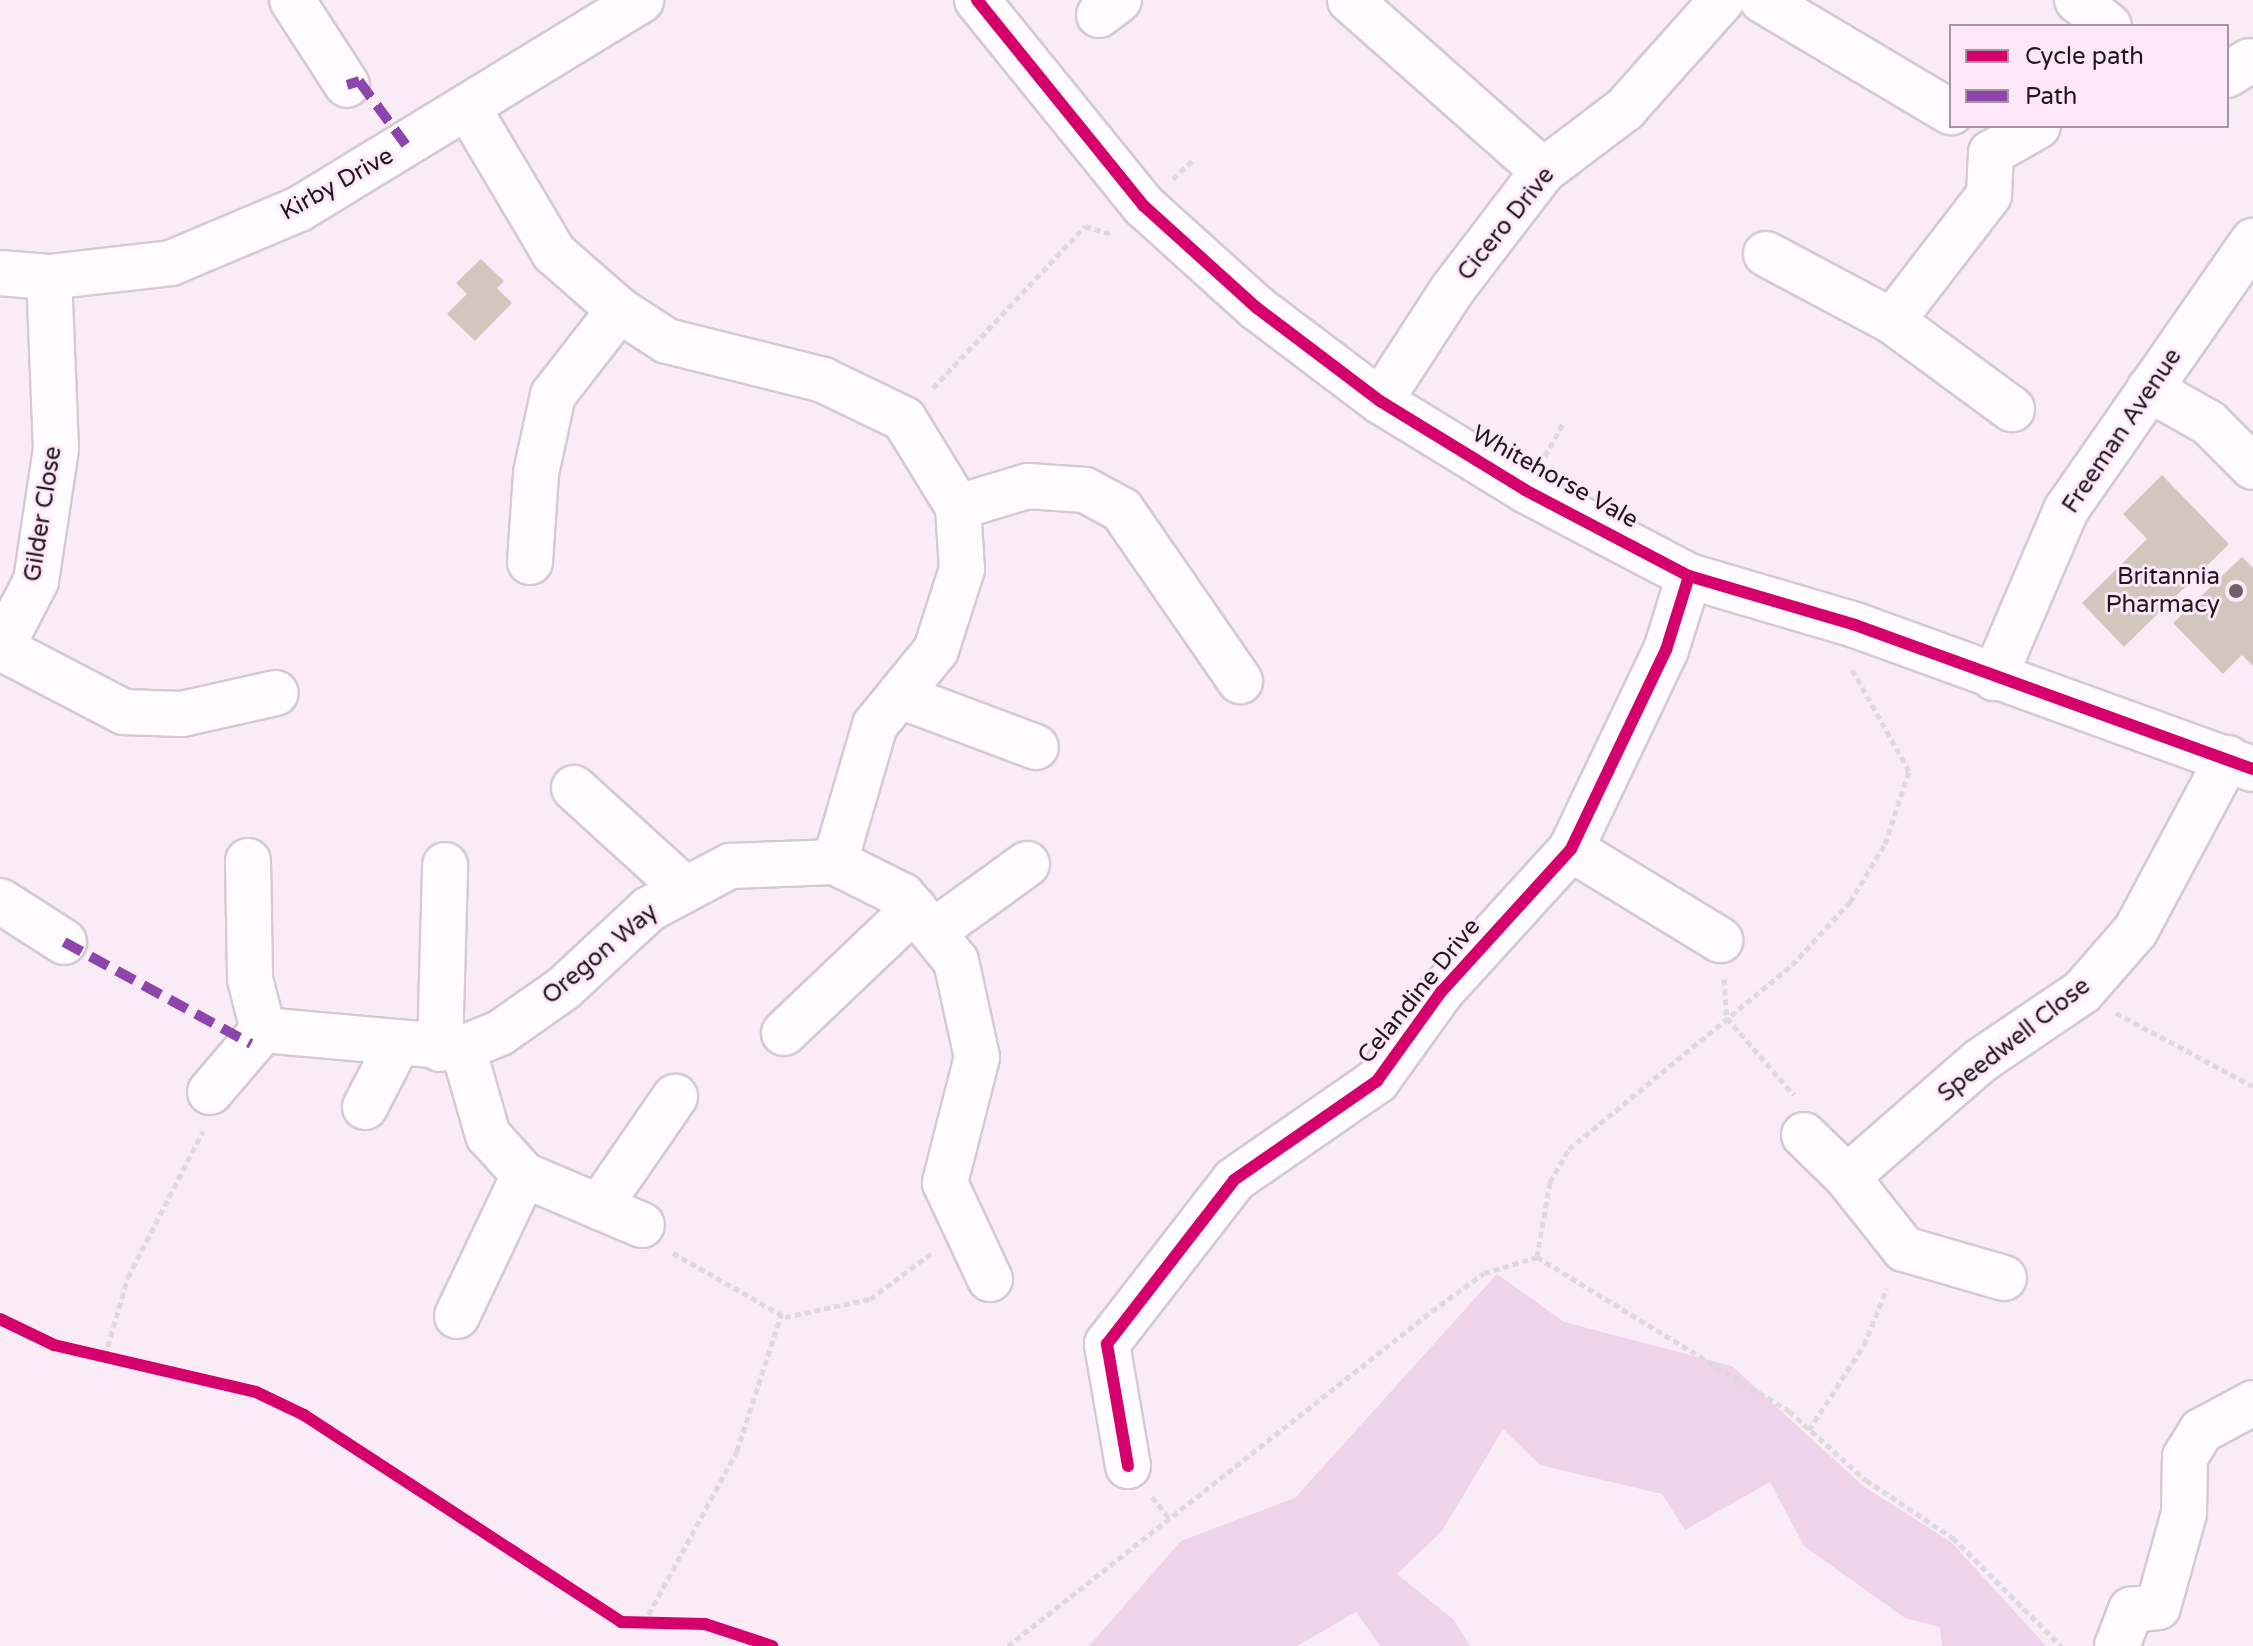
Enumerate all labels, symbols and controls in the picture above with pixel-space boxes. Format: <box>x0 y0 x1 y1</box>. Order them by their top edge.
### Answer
legend <box>1949 24 2229 128</box>
text: Cycle path <box>2025 42 2144 71</box>
text: Path <box>2025 82 2078 111</box>
street label: Kirby Drive <box>276 141 398 227</box>
street label: Cicero Drive <box>1451 161 1561 287</box>
street label: Freeman Avenue <box>2056 343 2188 519</box>
street label: Whitehorse Vale <box>1467 419 1643 535</box>
street label: Gilder Close <box>18 444 68 584</box>
place label: Britannia Pharmacy <box>2106 563 2220 619</box>
marker: Britannia Pharmacy <box>2227 582 2245 600</box>
street label: Oregon Way <box>536 897 664 1011</box>
street label: Celandine Drive <box>1352 913 1486 1069</box>
street label: Speedwell Close <box>1932 972 2096 1108</box>

